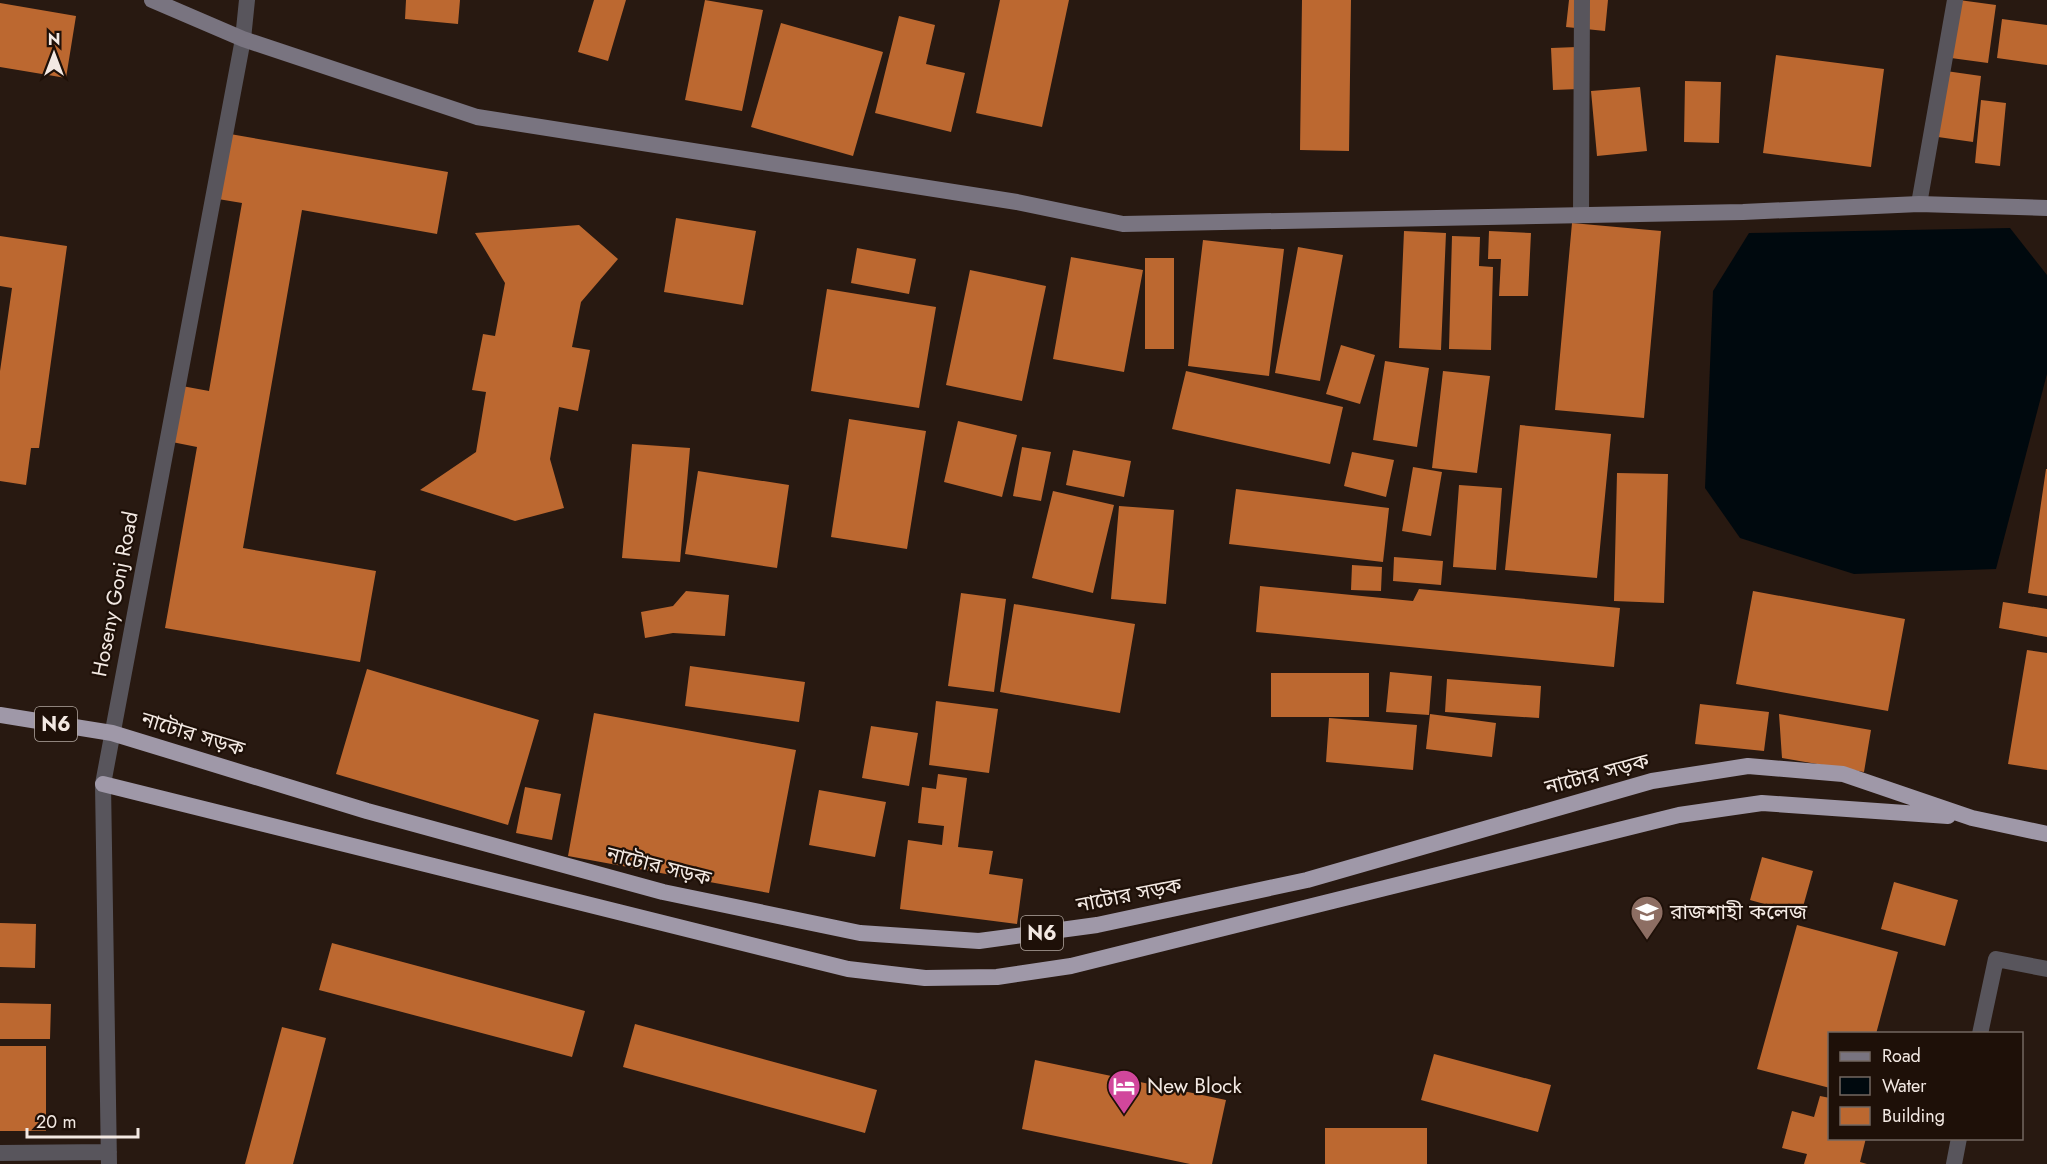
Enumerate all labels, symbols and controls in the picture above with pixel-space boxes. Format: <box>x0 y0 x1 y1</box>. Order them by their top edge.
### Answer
north arrow <box>24 24 84 84</box>
text: N <box>48 28 60 51</box>
street label: Hoseny Gonj Road <box>84 509 146 679</box>
street label: নাটোর সড়ক <box>137 704 249 764</box>
road number: N6 <box>35 707 77 741</box>
street label: নাটোর সড়ক <box>1541 745 1653 803</box>
street label: নাটোর সড়ক <box>603 838 715 894</box>
street label: নাটোর সড়ক <box>1073 870 1185 920</box>
school or university icon: রাজশাহী কলেজ <box>1629 894 1665 941</box>
place label: রাজশাহী কলেজ <box>1669 897 1808 927</box>
road number: N6 <box>1021 916 1063 950</box>
legend <box>1828 1032 2023 1140</box>
text: Road <box>1882 1043 1921 1069</box>
hotel icon: New Block <box>1106 1068 1142 1115</box>
place label: New Block <box>1147 1071 1242 1101</box>
text: Water <box>1882 1073 1927 1099</box>
scale bar <box>27 1101 138 1139</box>
text: Building <box>1882 1103 1945 1129</box>
text: 20 m <box>36 1109 76 1135</box>

